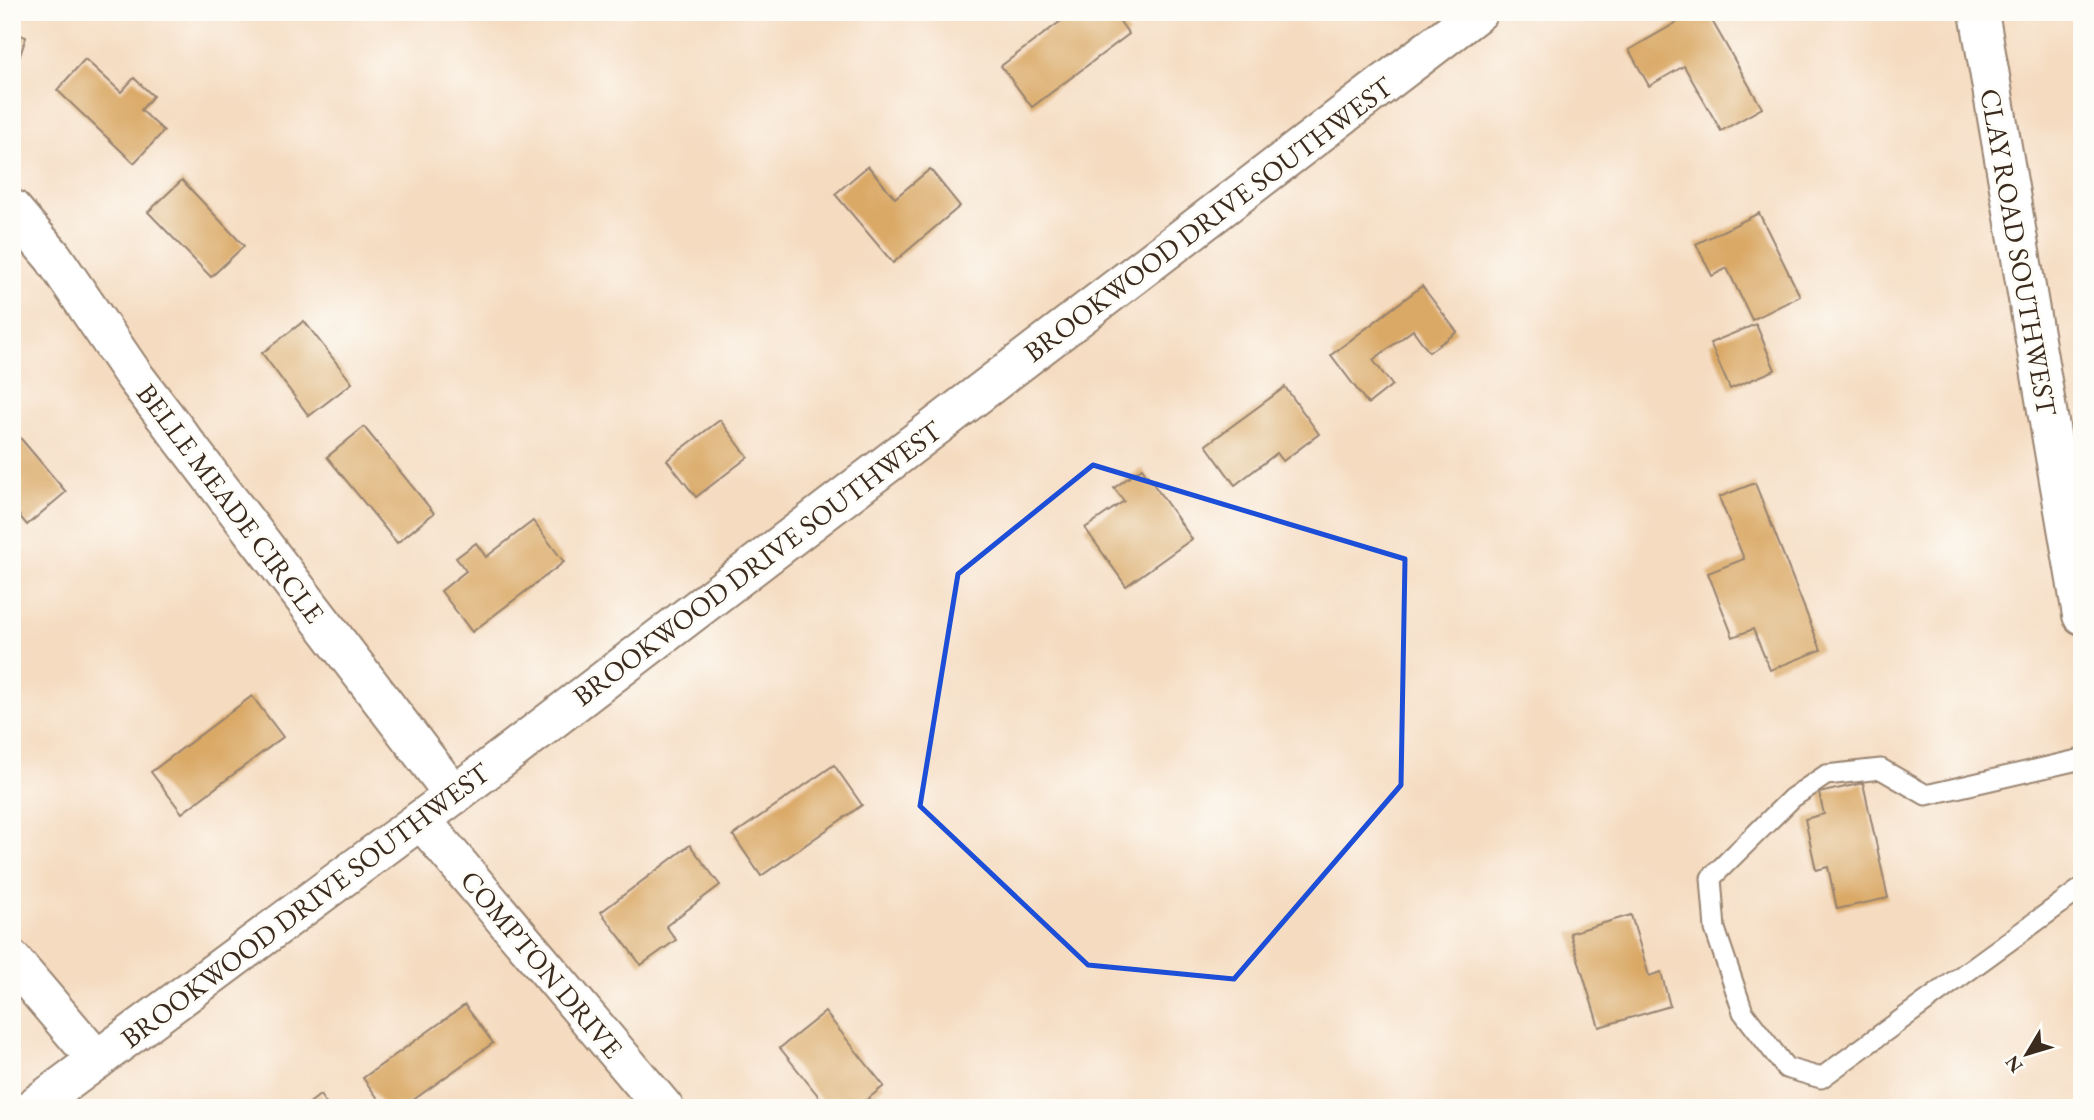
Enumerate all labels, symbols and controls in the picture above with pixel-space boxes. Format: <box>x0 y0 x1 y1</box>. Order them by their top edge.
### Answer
street label: BROOKWOOD DRIVE SOUTHWEST <box>1016 68 1400 370</box>
street label: CLAY ROAD SOUTHWEST <box>1972 86 2066 419</box>
street label: BELLE MEADE CIRCLE <box>129 376 333 630</box>
street label: BROOKWOOD DRIVE SOUTHWEST <box>565 412 949 714</box>
street label: BROOKWOOD DRIVE SOUTHWEST <box>113 754 497 1056</box>
street label: COMPTON DRIVE <box>453 863 631 1066</box>
north arrow <box>1993 1018 2062 1088</box>
text: N <box>1999 1050 2029 1078</box>

